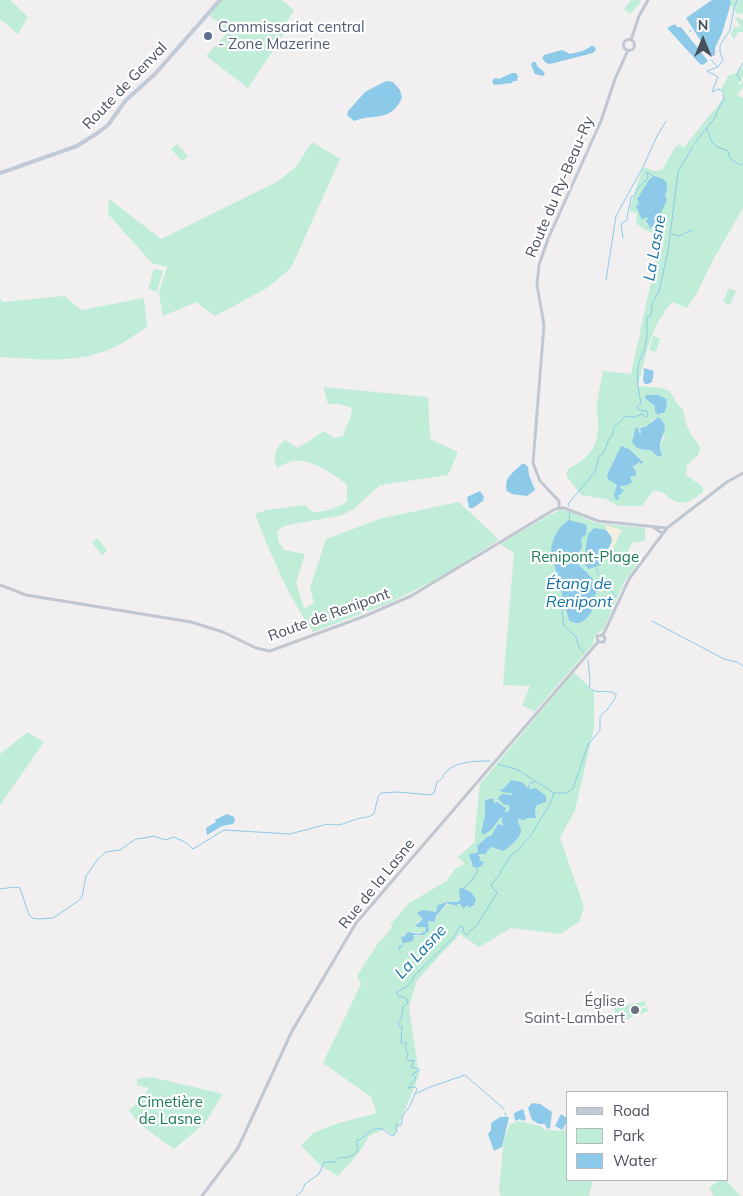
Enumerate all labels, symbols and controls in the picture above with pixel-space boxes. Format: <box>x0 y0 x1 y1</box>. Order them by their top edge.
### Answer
north arrow <box>678 15 728 65</box>
text: N <box>698 16 708 34</box>
place label: Commissariat central - Zone Mazerine <box>218 18 365 53</box>
marker: Commissariat central - Zone Mazerine <box>202 30 214 42</box>
street label: Route de Genval <box>79 39 171 133</box>
street label: Route du Ry-Beau-Ry <box>522 114 598 260</box>
water label: La Lasne <box>640 213 670 283</box>
park label: Renipont-Plage <box>531 548 639 566</box>
water label: Étang de Renipont <box>546 574 612 612</box>
street label: Route de Renipont <box>266 585 392 645</box>
street label: Rue de la Lasne <box>335 836 419 932</box>
water label: La Lasne <box>391 921 451 983</box>
place label: Église Saint-Lambert <box>524 992 625 1027</box>
marker: Église Saint-Lambert <box>629 1004 641 1016</box>
legend <box>566 1091 728 1181</box>
park label: Cimetière de Lasne <box>137 1093 203 1128</box>
text: Road <box>613 1101 650 1120</box>
text: Park <box>613 1126 645 1145</box>
text: Water <box>613 1151 657 1170</box>

